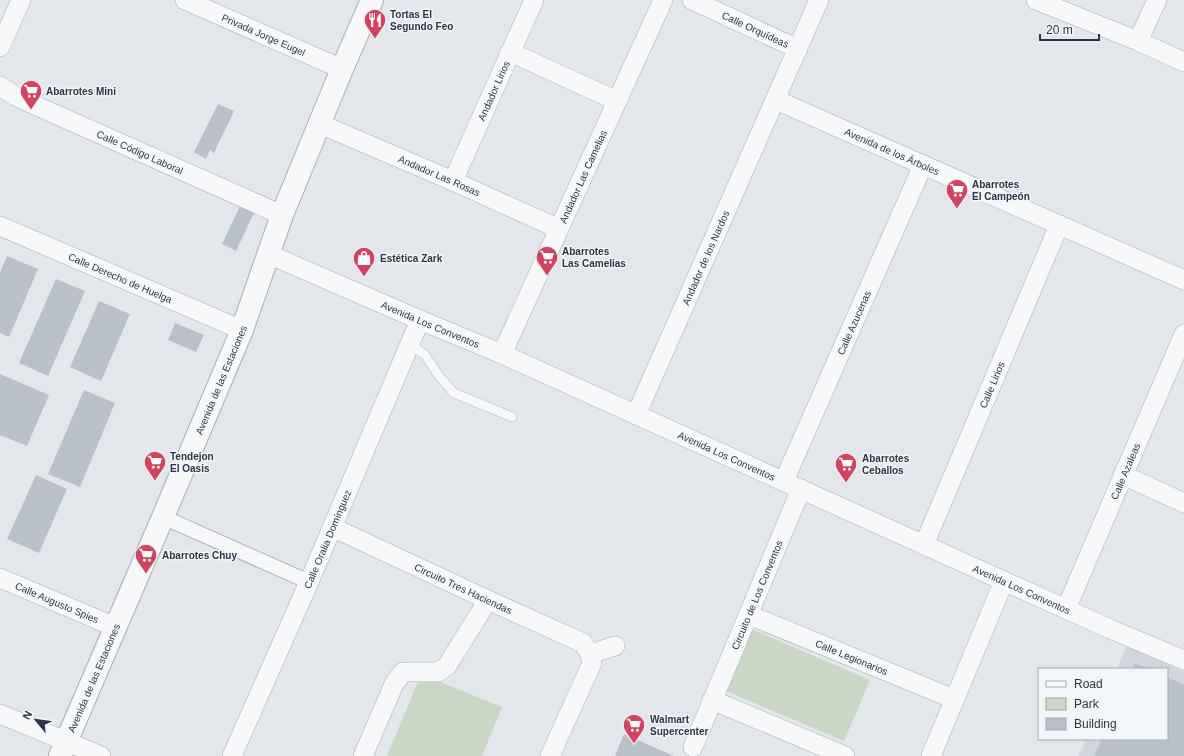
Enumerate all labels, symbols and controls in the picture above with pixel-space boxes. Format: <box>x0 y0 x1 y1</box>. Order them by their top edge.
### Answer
restaurant icon: Tortas El Segundo Feo <box>362 7 388 40</box>
place label: Tortas El Segundo Feo <box>390 9 453 32</box>
street label: Calle Orquídeas <box>720 9 791 50</box>
street label: Privada Jorge Eugel <box>220 11 307 58</box>
scale bar <box>1040 16 1099 42</box>
text: 20 m <box>1046 23 1073 37</box>
street label: Andador Lirios <box>475 59 512 122</box>
supermarket icon: Abarrotes Mini <box>18 78 44 111</box>
place label: Abarrotes Mini <box>46 86 116 97</box>
street label: Avenida de los Árboles <box>843 126 941 177</box>
street label: Calle Código Laboral <box>95 128 185 176</box>
street label: Andador Las Camelias <box>557 128 609 225</box>
street label: Andador Las Rosas <box>397 153 482 198</box>
supermarket icon: Abarrotes El Campeón <box>944 177 970 210</box>
place label: Abarrotes El Campeón <box>972 179 1030 202</box>
street label: Andador de los Nardos <box>680 209 731 307</box>
supermarket icon: Abarrotes Las Camelias <box>534 244 560 277</box>
shop icon: Estética Zark <box>351 245 377 278</box>
place label: Abarrotes Las Camelias <box>562 246 626 269</box>
street label: Calle Derecho de Huelga <box>67 251 174 305</box>
place label: Estética Zark <box>380 253 443 264</box>
street label: Calle Azucenas <box>835 289 873 356</box>
street label: Avenida Los Conventos <box>380 298 481 350</box>
street label: Avenida de las Estaciones <box>193 324 249 436</box>
street label: Calle Lirios <box>977 360 1006 410</box>
street label: Avenida Los Conventos <box>676 429 777 482</box>
street label: Calle Azaleas <box>1108 441 1142 501</box>
supermarket icon: Tendejon El Oasis <box>142 449 168 482</box>
place label: Tendejon El Oasis <box>170 451 214 474</box>
supermarket icon: Abarrotes Ceballos <box>833 451 859 484</box>
place label: Abarrotes Ceballos <box>862 453 910 476</box>
street label: Calle Oralia Domínguez <box>301 488 353 590</box>
street label: Circuito de Los Conventos <box>729 539 784 651</box>
supermarket icon: Abarrotes Chuy <box>133 542 159 575</box>
place label: Abarrotes Chuy <box>162 550 237 561</box>
street label: Circuito Tres Haciendas <box>413 561 514 616</box>
street label: Avenida Los Conventos <box>971 562 1072 616</box>
street label: Calle Augusto Spies <box>14 580 100 625</box>
street label: Avenida de las Estaciones <box>65 622 122 734</box>
street label: Calle Legionarios <box>814 637 890 677</box>
legend <box>1038 668 1168 740</box>
text: Road <box>1074 677 1103 691</box>
text: Park <box>1074 697 1100 711</box>
north arrow <box>16 700 56 740</box>
text: N <box>20 709 34 722</box>
supermarket icon: Walmart Supercenter <box>621 712 647 745</box>
place label: Walmart Supercenter <box>650 714 708 737</box>
text: Building <box>1074 717 1117 731</box>

